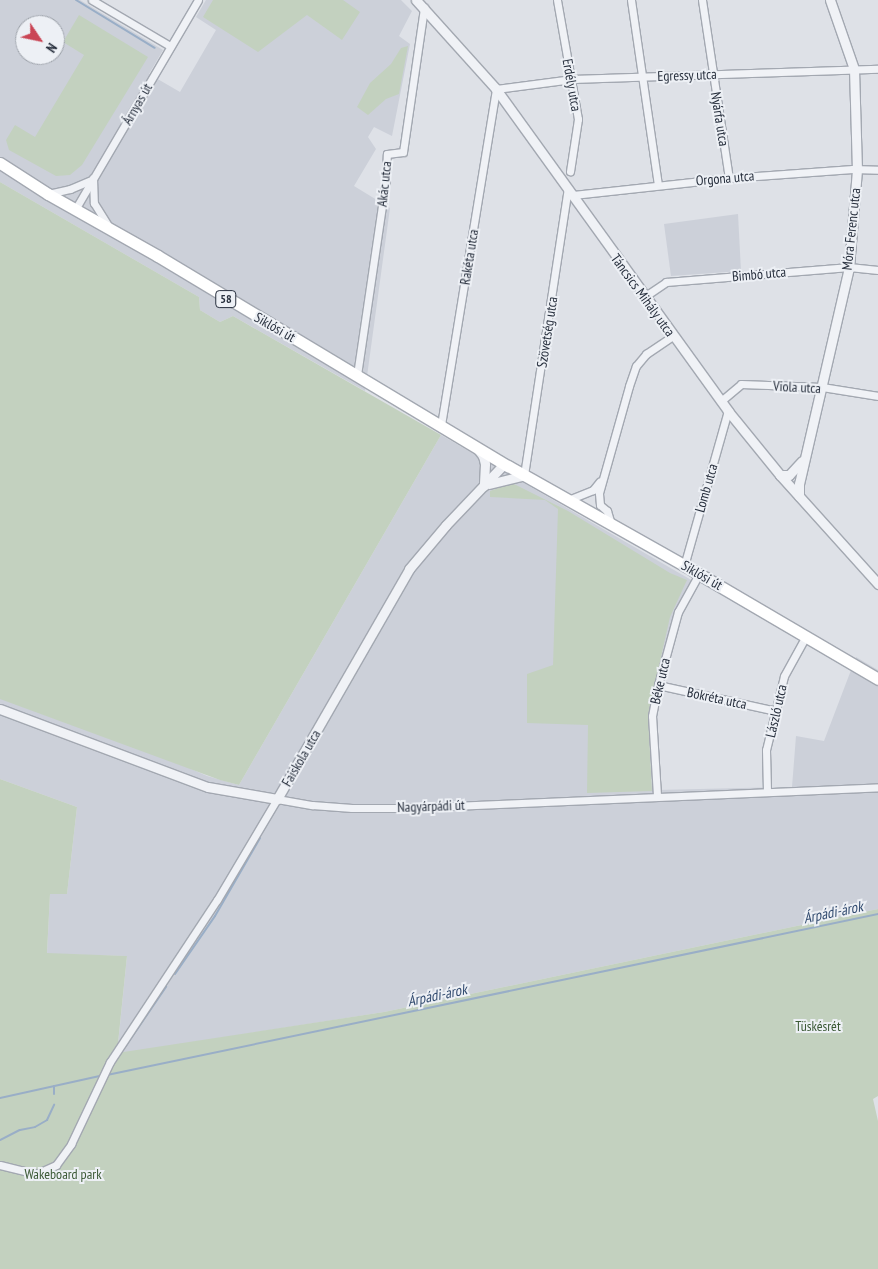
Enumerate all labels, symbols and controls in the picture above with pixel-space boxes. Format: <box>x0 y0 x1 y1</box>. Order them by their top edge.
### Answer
north arrow <box>15 15 65 65</box>
text: N <box>42 40 61 56</box>
street label: Erdély utca <box>559 57 585 113</box>
street label: Egressy utca <box>657 66 717 84</box>
street label: Árnyas út <box>118 80 156 128</box>
street label: Nyárfa utca <box>707 91 733 147</box>
street label: Akác utca <box>373 160 395 208</box>
street label: Orgona utca <box>695 167 755 189</box>
street label: Móra Ferenc utca <box>838 187 864 271</box>
street label: Rakéta utca <box>456 228 482 286</box>
street label: Táncsics Mihály utca <box>607 250 679 340</box>
street label: Bimbó utca <box>731 263 787 285</box>
road number: 58 <box>215 290 237 308</box>
street label: Szövetség utca <box>533 295 561 369</box>
street label: Siklósi út <box>252 309 298 345</box>
street label: Viola utca <box>773 377 821 397</box>
street label: Lomb utca <box>691 462 721 514</box>
street label: Siklósi út <box>679 557 725 593</box>
street label: Béke utca <box>647 656 673 706</box>
street label: Bokréta utca <box>686 683 748 713</box>
street label: László utca <box>762 683 790 739</box>
street label: Faiskola utca <box>278 727 324 789</box>
street label: Nagyárpádi út <box>397 796 465 816</box>
water label: Árpádi-árok <box>802 897 864 927</box>
water label: Árpádi-árok <box>406 980 468 1010</box>
park label: Tüskésrét <box>795 1018 841 1034</box>
park label: Wakeboard park <box>24 1166 102 1182</box>

